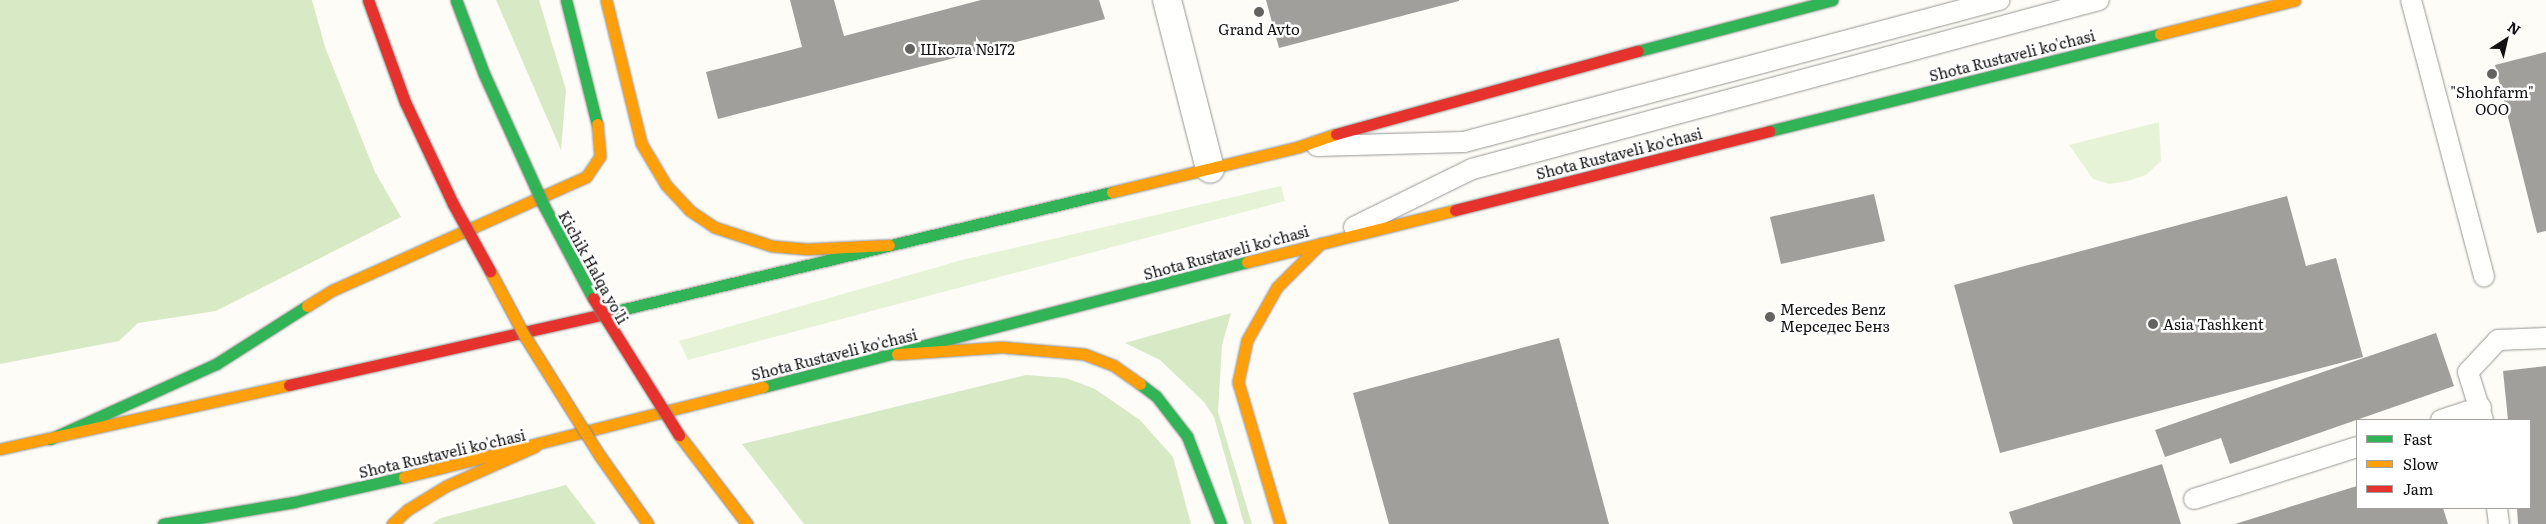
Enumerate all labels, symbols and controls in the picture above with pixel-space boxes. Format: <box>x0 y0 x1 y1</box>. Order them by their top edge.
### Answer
marker: Grand Avto <box>1253 6 1265 18</box>
north arrow <box>2481 15 2531 65</box>
text: N <box>2504 16 2525 39</box>
place label: Grand Avto <box>1218 20 1300 38</box>
street label: Shota Rustaveli ko'chasi <box>1927 26 2097 84</box>
place label: Школа №172 <box>920 40 1015 58</box>
marker: Школа №172 <box>904 43 916 55</box>
marker: "Shohfarm" OOO <box>2486 68 2498 80</box>
place label: "Shohfarm" OOO <box>2450 82 2534 117</box>
street label: Shota Rustaveli ko'chasi <box>1534 124 1704 182</box>
street label: Kichik Halqa yo'li <box>555 207 633 327</box>
street label: Shota Rustaveli ko'chasi <box>1141 221 1311 283</box>
place label: Mercedes Benz Мерседес Бенз <box>1780 299 1890 334</box>
marker: Mercedes Benz Мерседес Бенз <box>1764 311 1776 323</box>
place label: Asia Tashkent <box>2163 315 2264 333</box>
marker: Asia Tashkent <box>2147 318 2159 330</box>
street label: Shota Rustaveli ko'chasi <box>749 325 919 383</box>
legend <box>2356 419 2531 509</box>
street label: Shota Rustaveli ko'chasi <box>357 425 527 481</box>
text: Fast <box>2403 427 2432 450</box>
text: Slow <box>2403 452 2438 475</box>
text: Jam <box>2403 477 2433 500</box>

